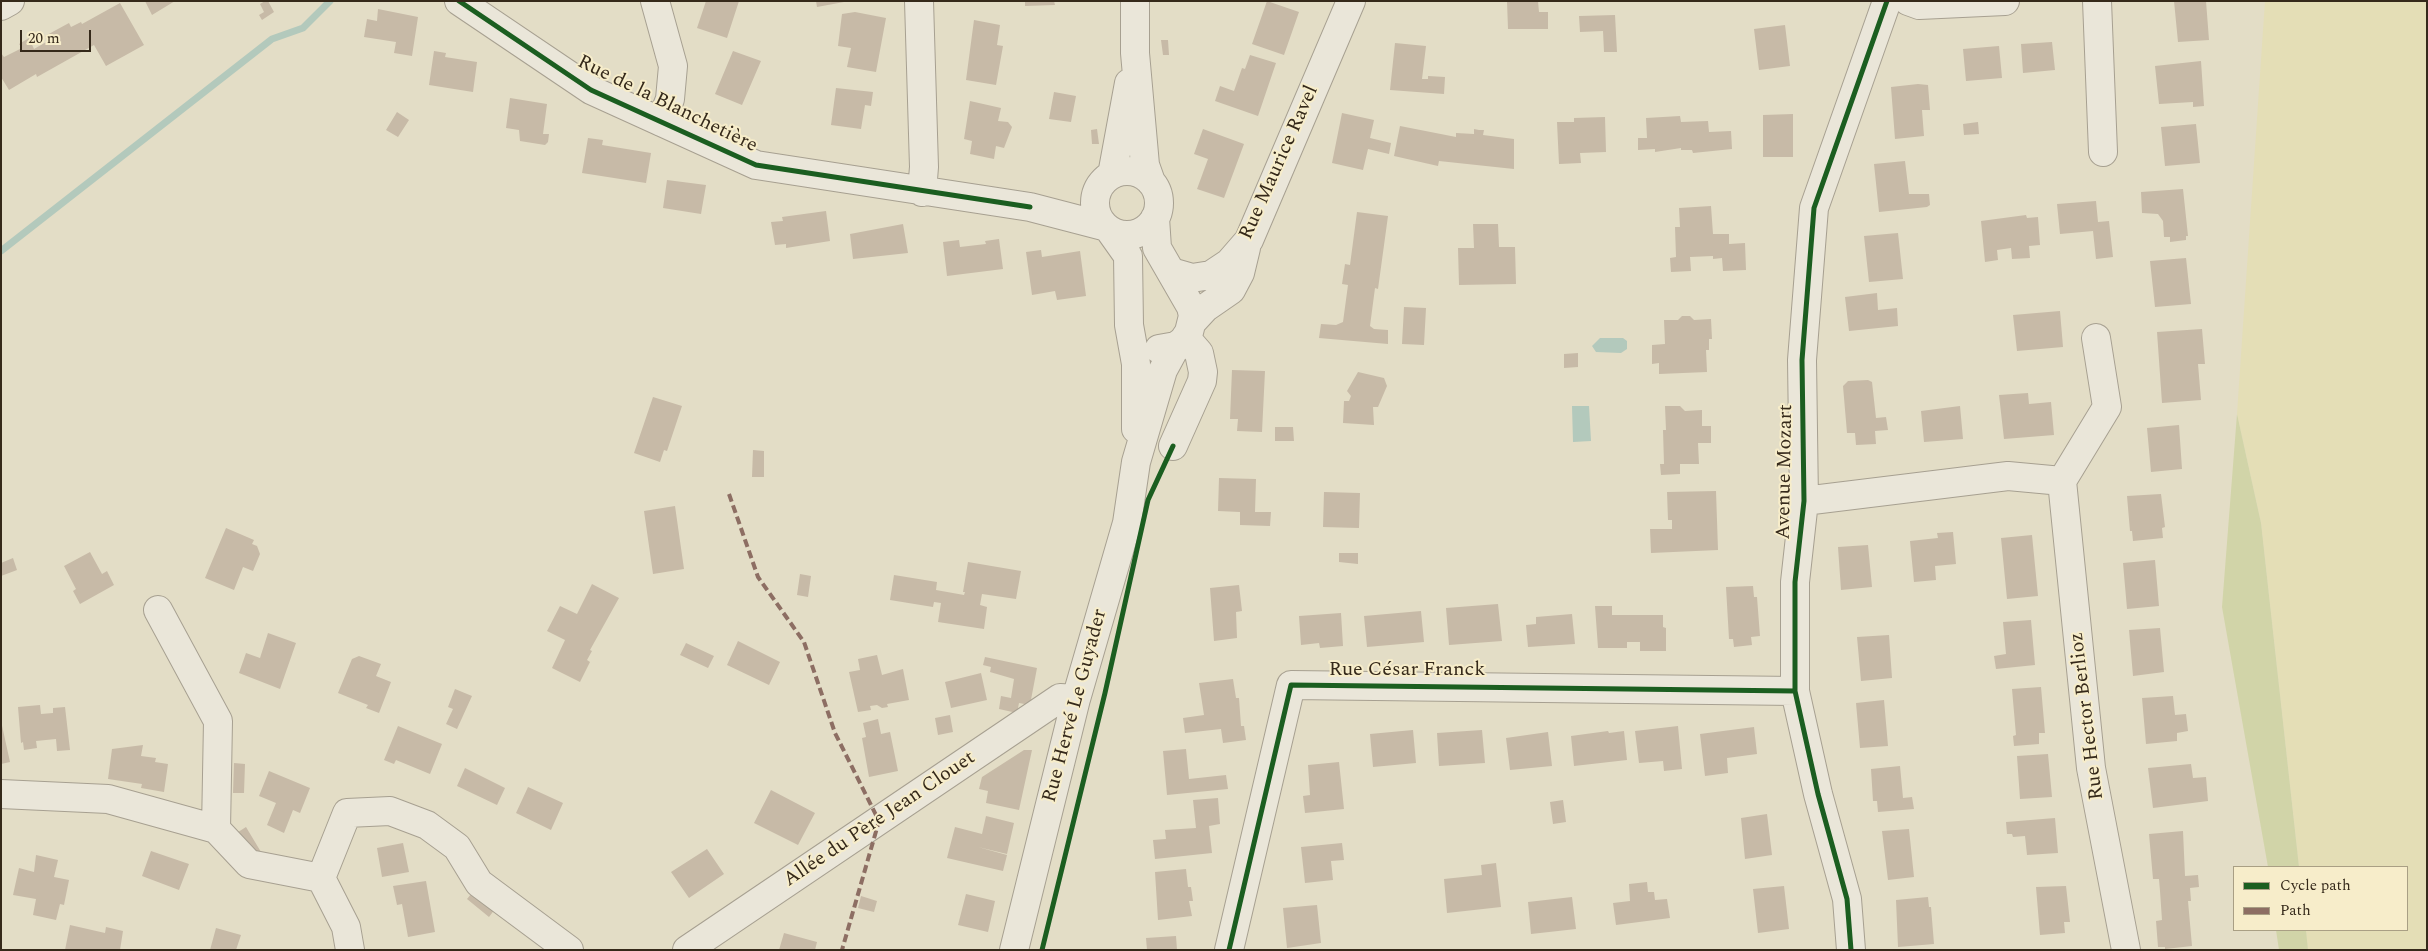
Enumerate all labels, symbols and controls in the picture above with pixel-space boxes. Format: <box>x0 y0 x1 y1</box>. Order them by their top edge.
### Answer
scale bar <box>22 20 94 52</box>
text: 20 m <box>28 27 60 50</box>
street label: Rue de la Blanchetière <box>573 51 761 159</box>
street label: Rue Maurice Ravel <box>1235 82 1325 244</box>
street label: Avenue Mozart <box>1773 404 1799 540</box>
street label: Rue Hervé Le Guyader <box>1039 607 1113 805</box>
street label: Rue Hector Berlioz <box>2066 631 2110 801</box>
street label: Rue César Franck <box>1329 659 1485 683</box>
street label: Allée du Père Jean Clouet <box>780 747 980 893</box>
legend <box>2233 866 2408 931</box>
text: Cycle path <box>2280 874 2351 897</box>
text: Path <box>2280 899 2311 922</box>

